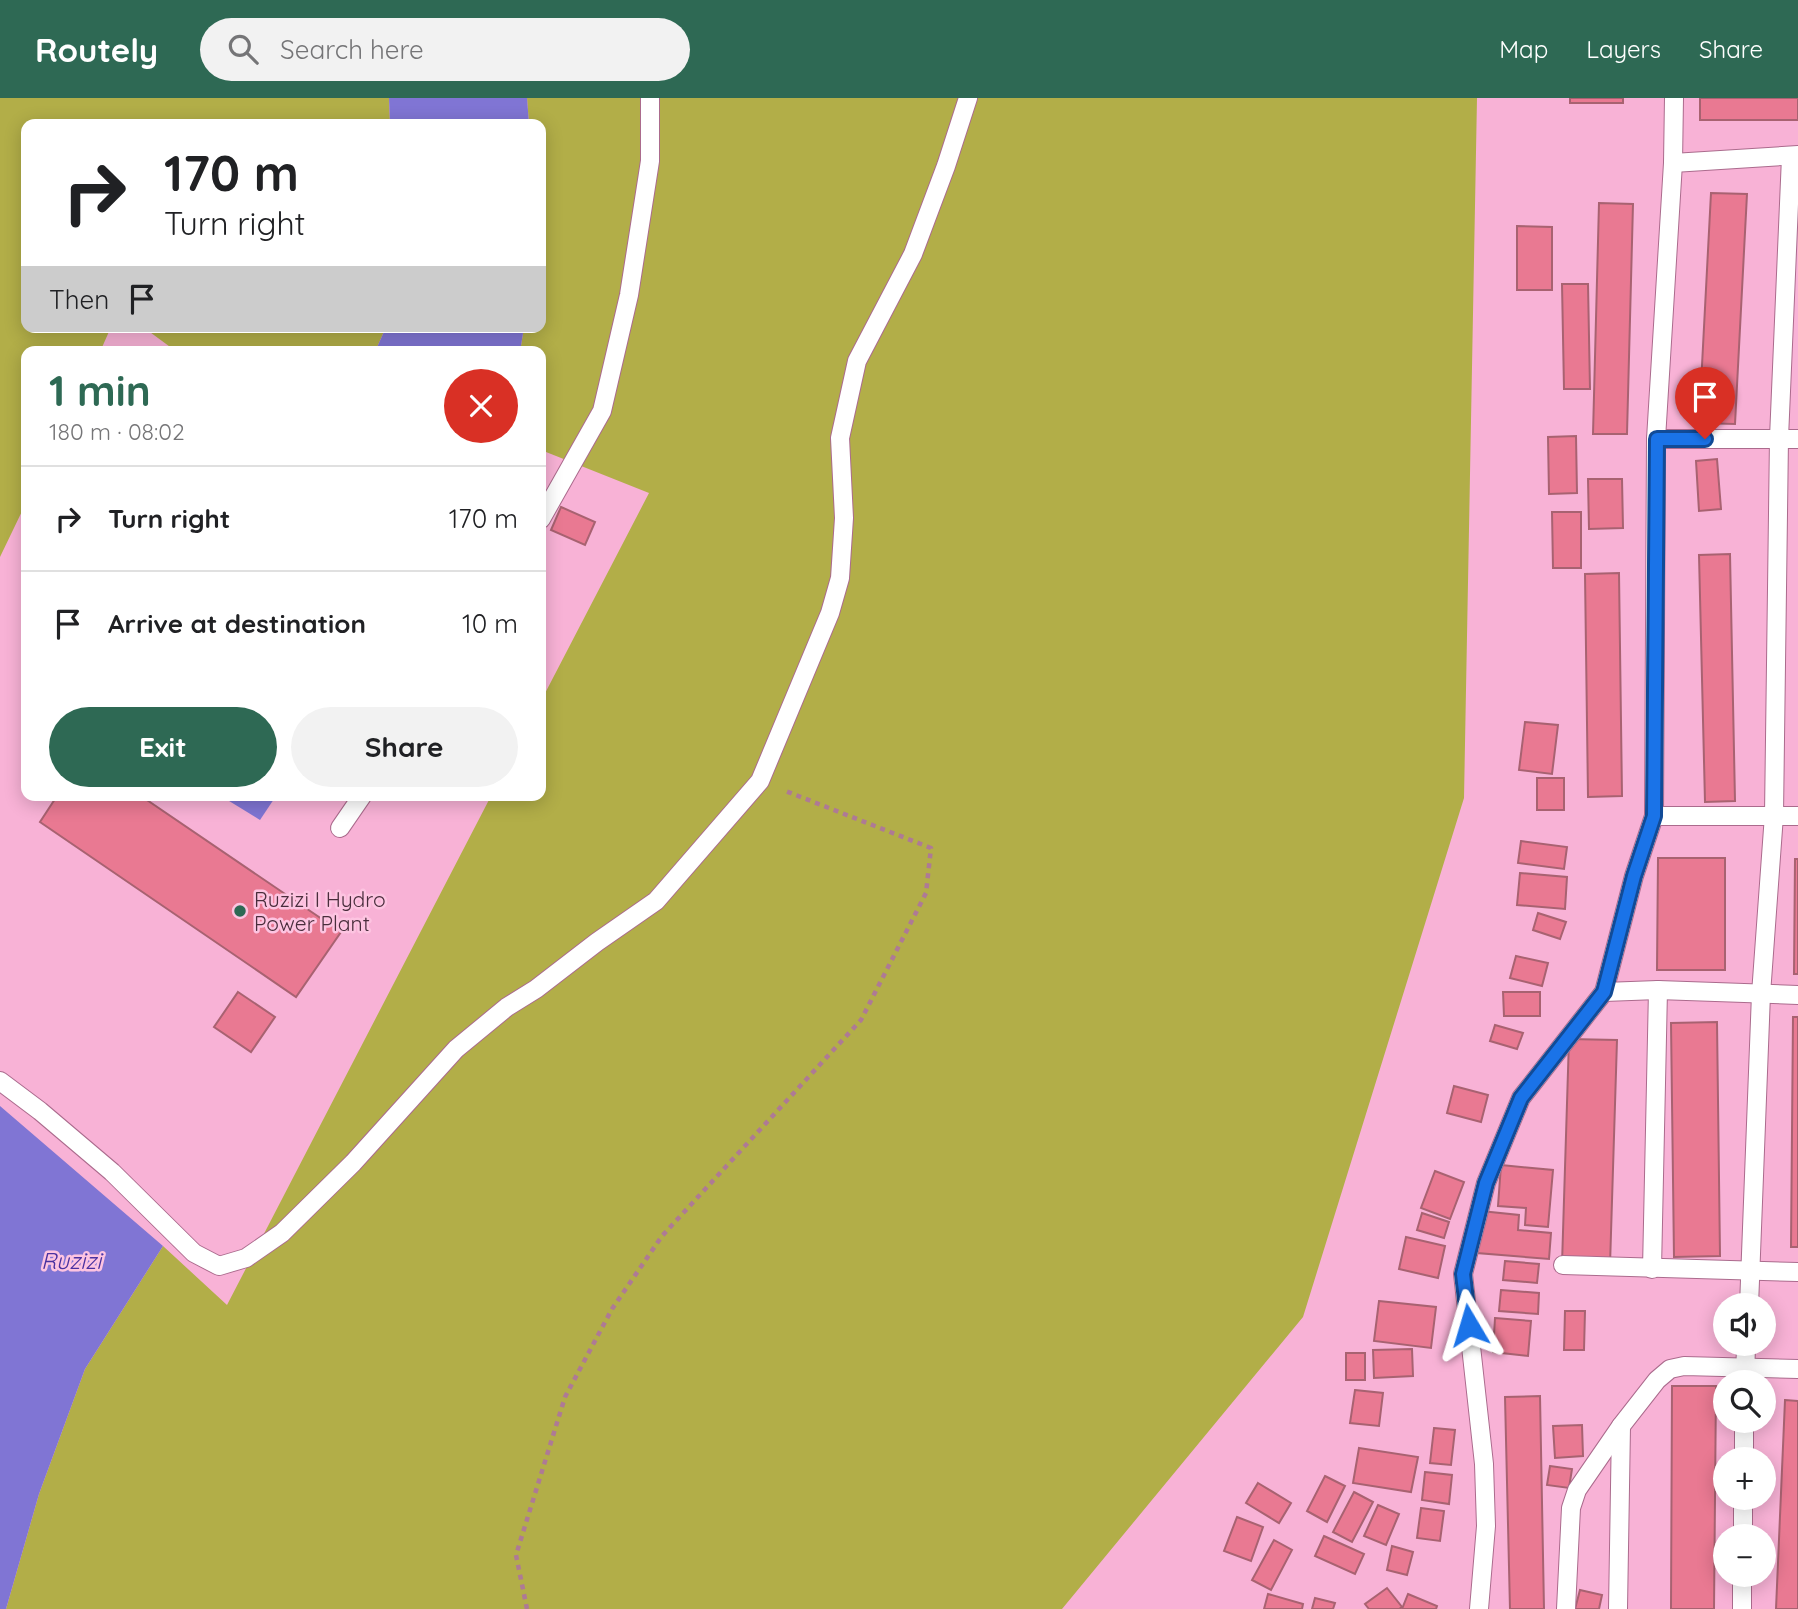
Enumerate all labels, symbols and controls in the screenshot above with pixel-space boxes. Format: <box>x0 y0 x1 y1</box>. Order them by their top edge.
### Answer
search box <box>200 18 690 81</box>
text: Routely <box>35 29 158 70</box>
icon: search <box>224 30 262 68</box>
text: Search here <box>280 33 424 66</box>
text: Map <box>1499 34 1548 64</box>
text: Layers <box>1586 34 1661 64</box>
text: Share <box>1699 34 1763 64</box>
text: 170 m <box>164 142 299 203</box>
icon: right <box>49 147 140 238</box>
text: Turn right <box>164 203 305 243</box>
icon: arrive <box>123 280 161 318</box>
text: Then <box>49 283 109 316</box>
text: 1 min <box>49 364 151 417</box>
pin <box>1675 367 1735 439</box>
button: close <box>444 369 518 443</box>
icon: arrive <box>1686 378 1724 416</box>
text: 180 m · 08:02 <box>49 417 185 446</box>
icon: right <box>49 500 87 538</box>
text: Turn right <box>108 502 230 535</box>
text: 170 m <box>449 502 518 535</box>
icon: arrive <box>49 605 87 643</box>
text: Arrive at destination <box>108 607 366 640</box>
text: 10 m <box>462 607 518 640</box>
button: Exit <box>49 707 277 787</box>
button: Share <box>291 707 518 787</box>
place label: Ruzizi I Hydro Power Plant <box>254 886 386 936</box>
marker: Ruzizi I Hydro Power Plant <box>232 903 248 919</box>
water label: Ruzizi <box>41 1246 104 1275</box>
position arrow <box>1432 1288 1506 1362</box>
map controls <box>1713 1293 1776 1587</box>
button: sound <box>1713 1293 1776 1356</box>
button: search <box>1713 1370 1776 1433</box>
button: + <box>1713 1447 1776 1510</box>
button: − <box>1713 1524 1776 1587</box>

